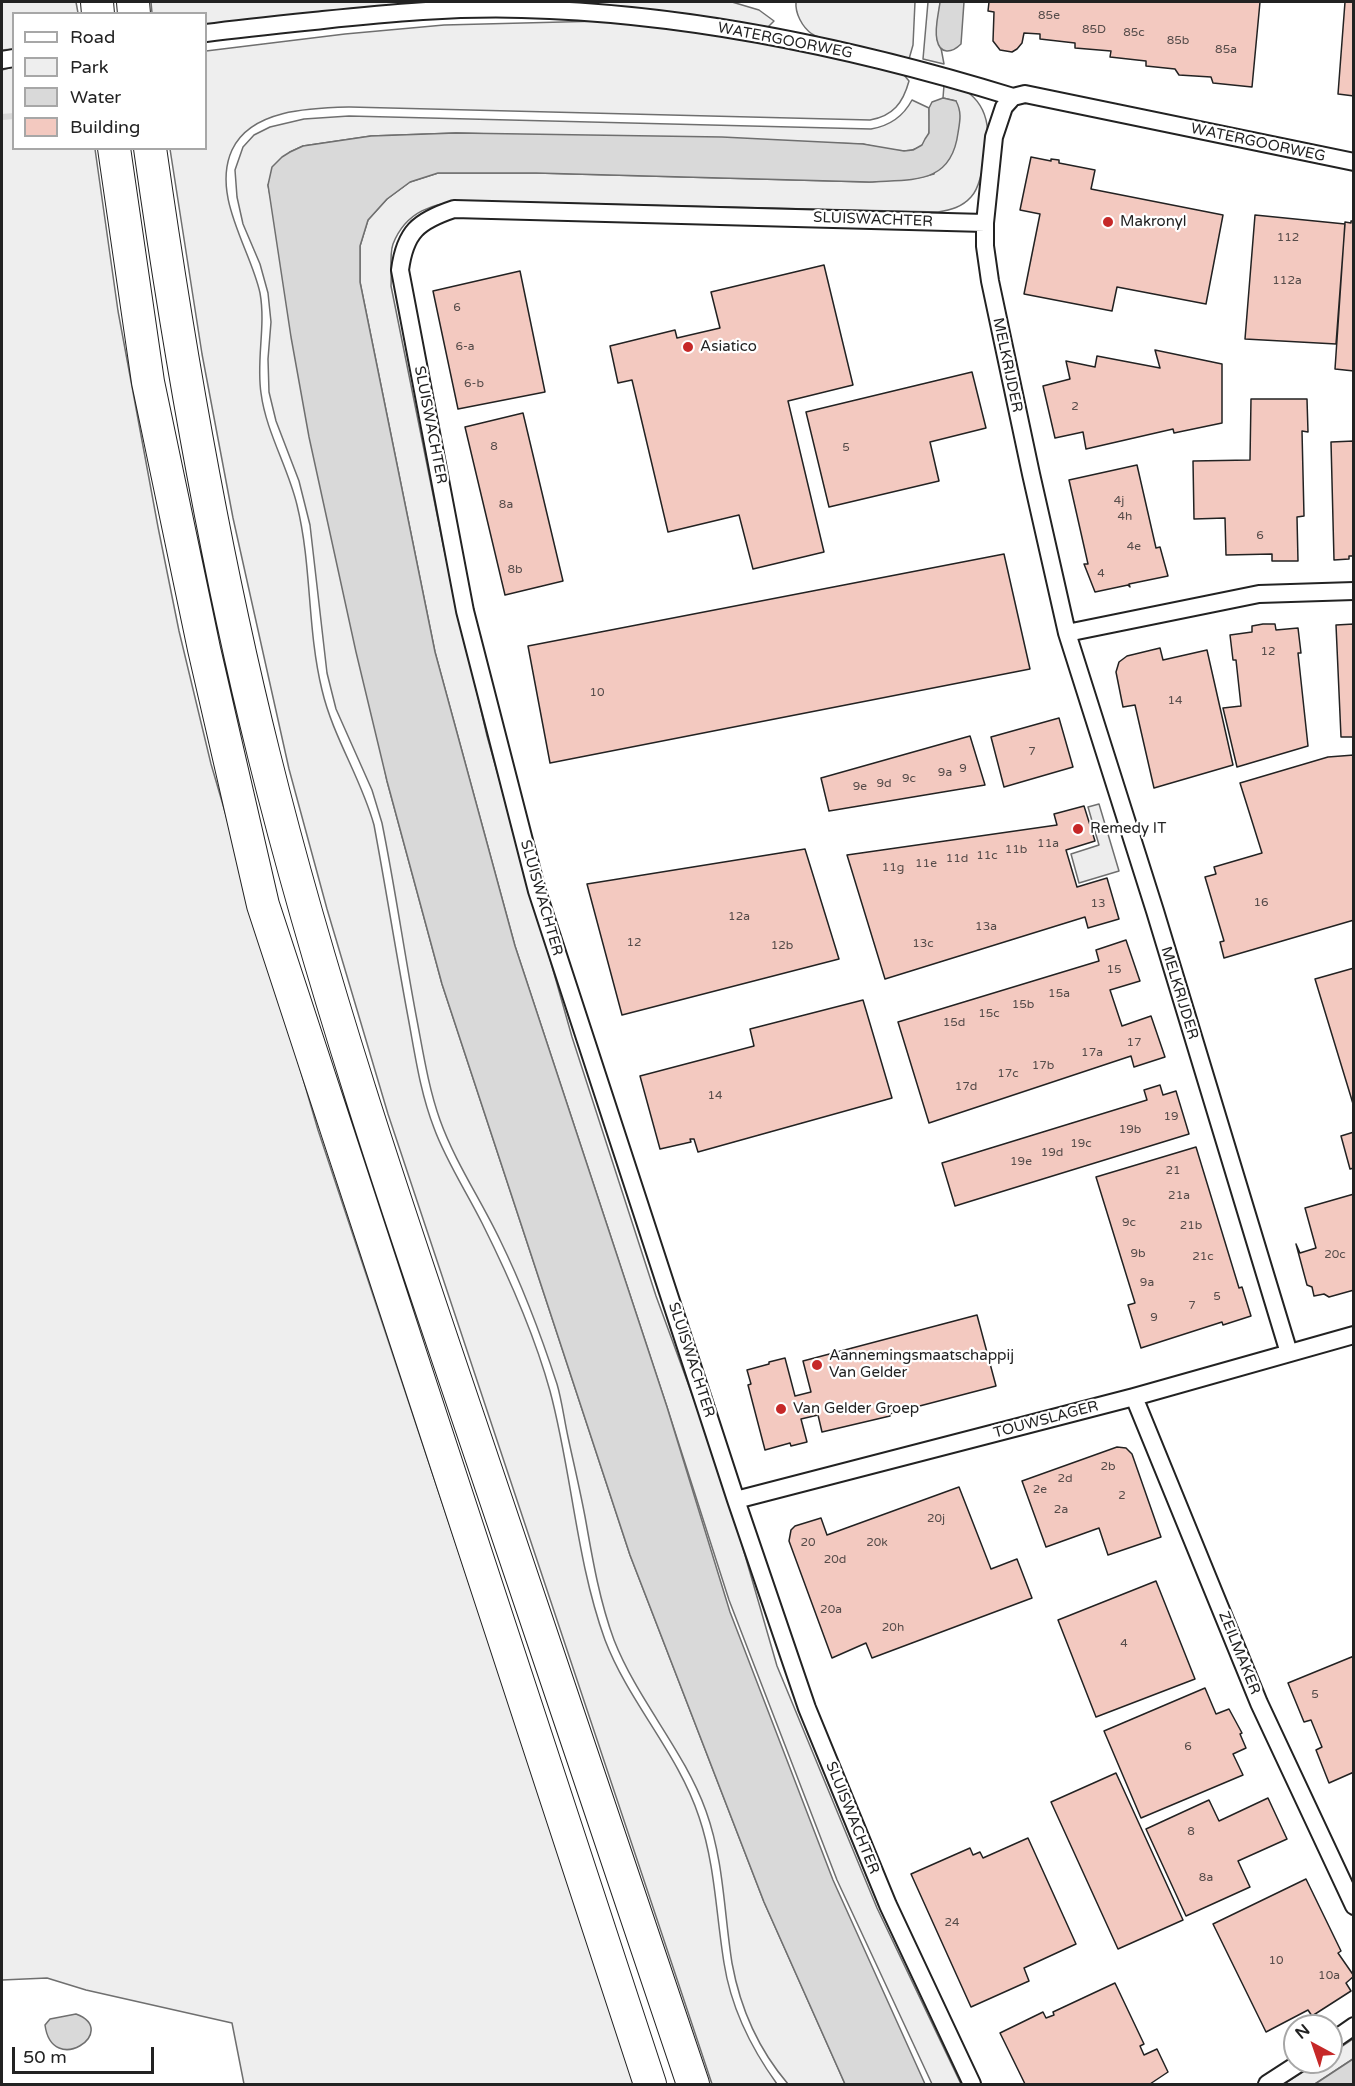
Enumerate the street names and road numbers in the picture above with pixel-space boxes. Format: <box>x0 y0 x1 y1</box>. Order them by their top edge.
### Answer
street label: WATERGOORWEG <box>716 19 854 63</box>
street label: WATERGOORWEG <box>1189 120 1327 166</box>
street label: SLUISWACHTER <box>813 209 933 231</box>
street label: MELKRIJDER <box>988 316 1026 414</box>
street label: SLUISWACHTER <box>410 365 450 485</box>
street label: SLUISWACHTER <box>516 838 566 958</box>
street label: MELKRIJDER <box>1156 944 1202 1042</box>
street label: SLUISWACHTER <box>664 1300 718 1420</box>
street label: TOUWSLAGER <box>992 1397 1100 1443</box>
street label: ZEILMAKER <box>1214 1609 1264 1697</box>
street label: SLUISWACHTER <box>821 1759 883 1877</box>

